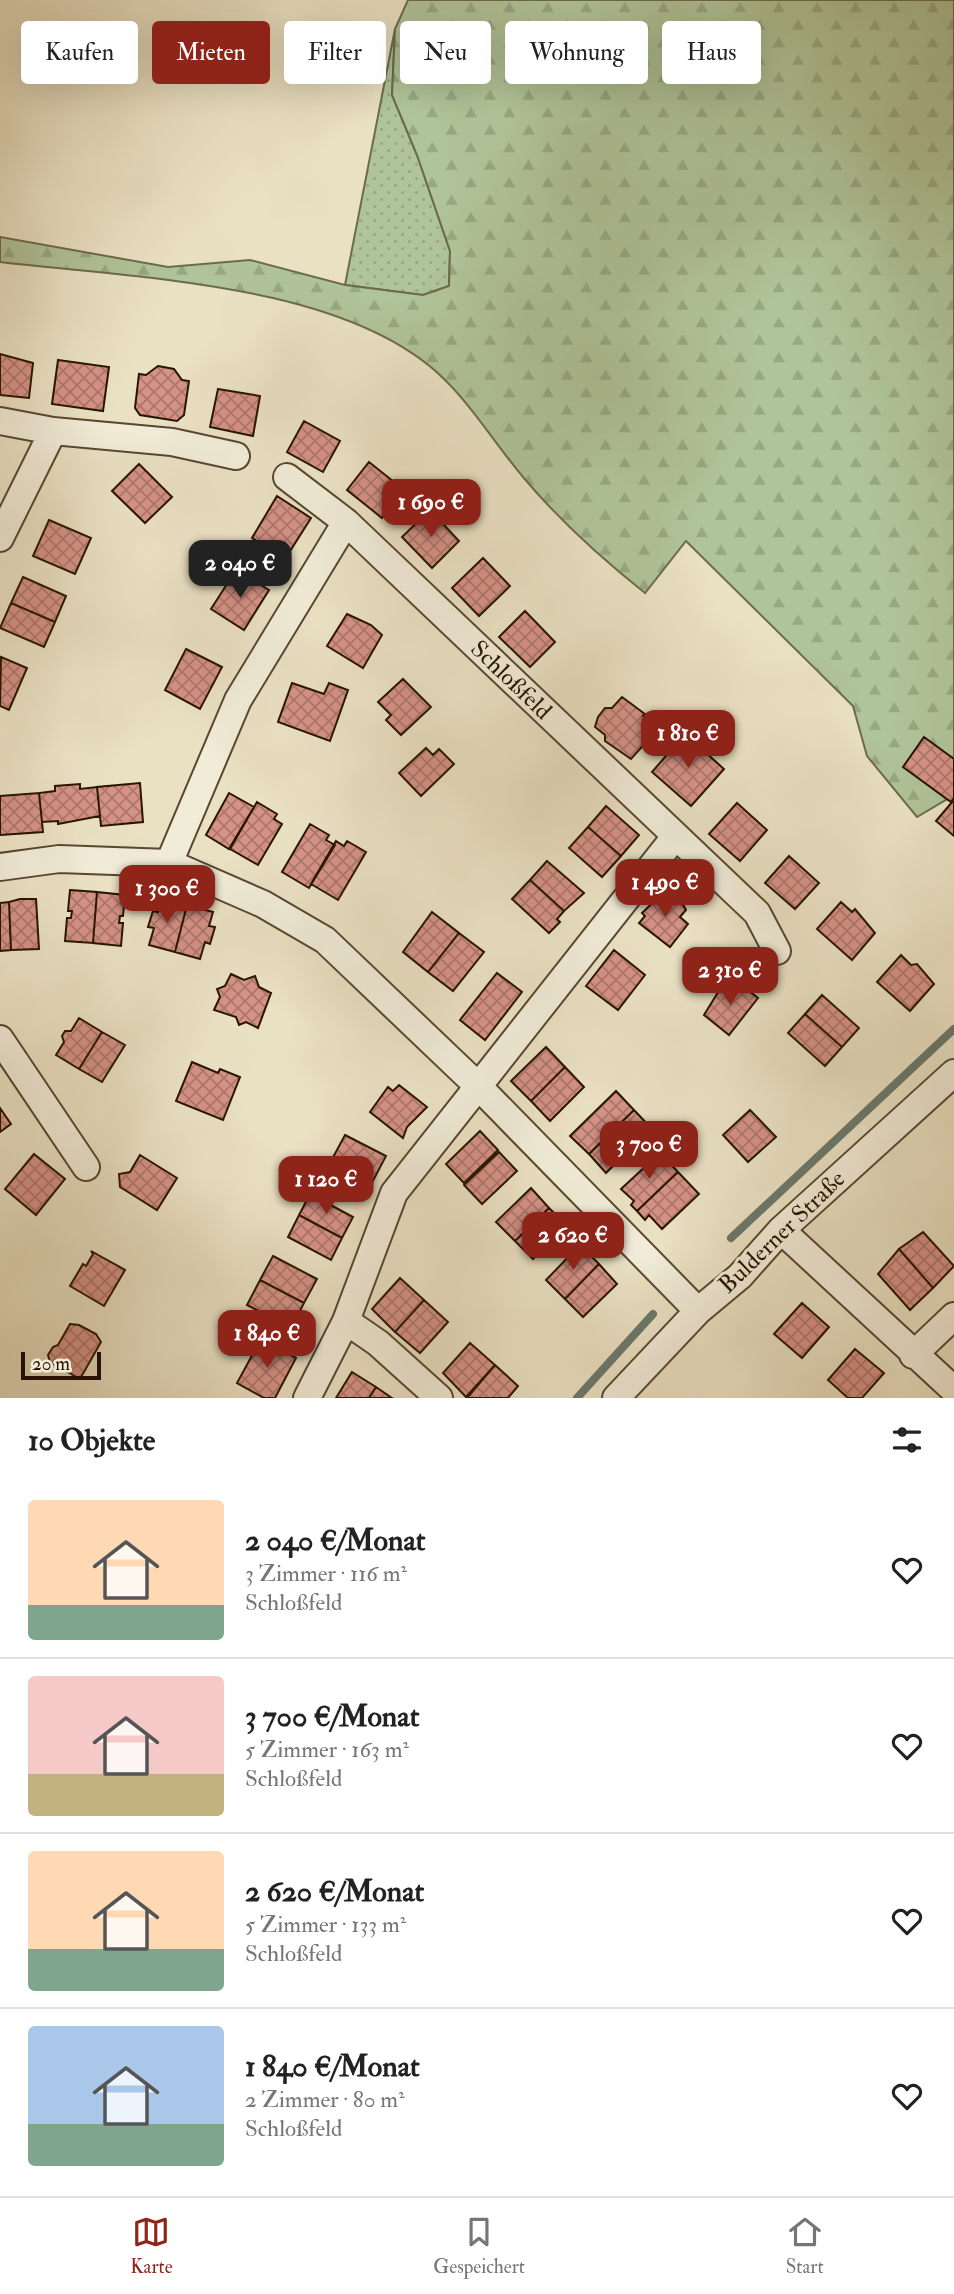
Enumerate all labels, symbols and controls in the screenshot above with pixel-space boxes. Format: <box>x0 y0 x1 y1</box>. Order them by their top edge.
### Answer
chip: Kaufen <box>21 21 138 84</box>
chip: Mieten <box>152 21 270 84</box>
chip: Filter <box>284 21 386 84</box>
chip: Neu <box>400 21 491 84</box>
chip: Wohnung <box>505 21 648 84</box>
chip: Haus <box>662 21 761 84</box>
pin: 1 690 € <box>366 480 496 539</box>
text: 1 690 € <box>398 487 464 516</box>
pin: 2 040 € <box>175 540 305 600</box>
text: 2 040 € <box>205 548 275 577</box>
street label: Schloßfeld <box>464 634 558 727</box>
pin: 1 810 € <box>623 710 753 770</box>
text: 1 810 € <box>657 718 719 747</box>
pin: 1 490 € <box>600 860 730 919</box>
pin: 1 300 € <box>102 866 232 925</box>
text: 1 490 € <box>631 867 699 896</box>
text: 1 300 € <box>135 873 199 902</box>
pin: 2 310 € <box>665 948 795 1007</box>
text: 2 310 € <box>698 955 762 984</box>
pin: 3 700 € <box>584 1122 714 1181</box>
text: 3 700 € <box>616 1129 682 1158</box>
pin: 1 120 € <box>261 1156 391 1216</box>
text: 1 120 € <box>294 1164 358 1193</box>
street label: Bulderner Straße <box>712 1164 852 1300</box>
pin: 2 620 € <box>508 1212 638 1272</box>
text: 2 620 € <box>538 1220 608 1249</box>
pin: 1 840 € <box>202 1310 332 1370</box>
text: 1 840 € <box>234 1318 300 1347</box>
scale bar <box>21 1349 102 1381</box>
text: 20 m <box>32 1352 70 1376</box>
icon: filters <box>888 1421 926 1459</box>
text: 10 Objekte <box>28 1422 155 1459</box>
text: 2 040 €/Monat <box>245 1522 425 1559</box>
icon: home <box>84 1528 168 1612</box>
icon: heart <box>888 1551 926 1589</box>
text: 3 Zimmer · 116 m² <box>245 1559 407 1588</box>
text: Schloßfeld <box>245 1588 342 1617</box>
text: 3 700 €/Monat <box>245 1698 419 1735</box>
icon: home <box>84 1704 168 1788</box>
icon: heart <box>888 1727 926 1765</box>
text: 5 Zimmer · 163 m² <box>245 1735 409 1764</box>
text: Schloßfeld <box>245 1764 342 1793</box>
text: 2 620 €/Monat <box>245 1873 424 1910</box>
icon: home <box>84 1879 168 1963</box>
icon: heart <box>888 1902 926 1940</box>
text: 5 Zimmer · 133 m² <box>245 1910 406 1939</box>
text: Schloßfeld <box>245 1939 342 1968</box>
text: 1 840 €/Monat <box>245 2048 420 2085</box>
icon: home <box>84 2054 168 2138</box>
icon: heart <box>888 2077 926 2115</box>
text: 2 Zimmer · 80 m² <box>245 2085 405 2114</box>
text: Schloßfeld <box>245 2114 342 2143</box>
tab: Karte <box>130 2213 173 2279</box>
tab: Gespeichert <box>433 2213 525 2279</box>
tab: Start <box>786 2213 824 2279</box>

